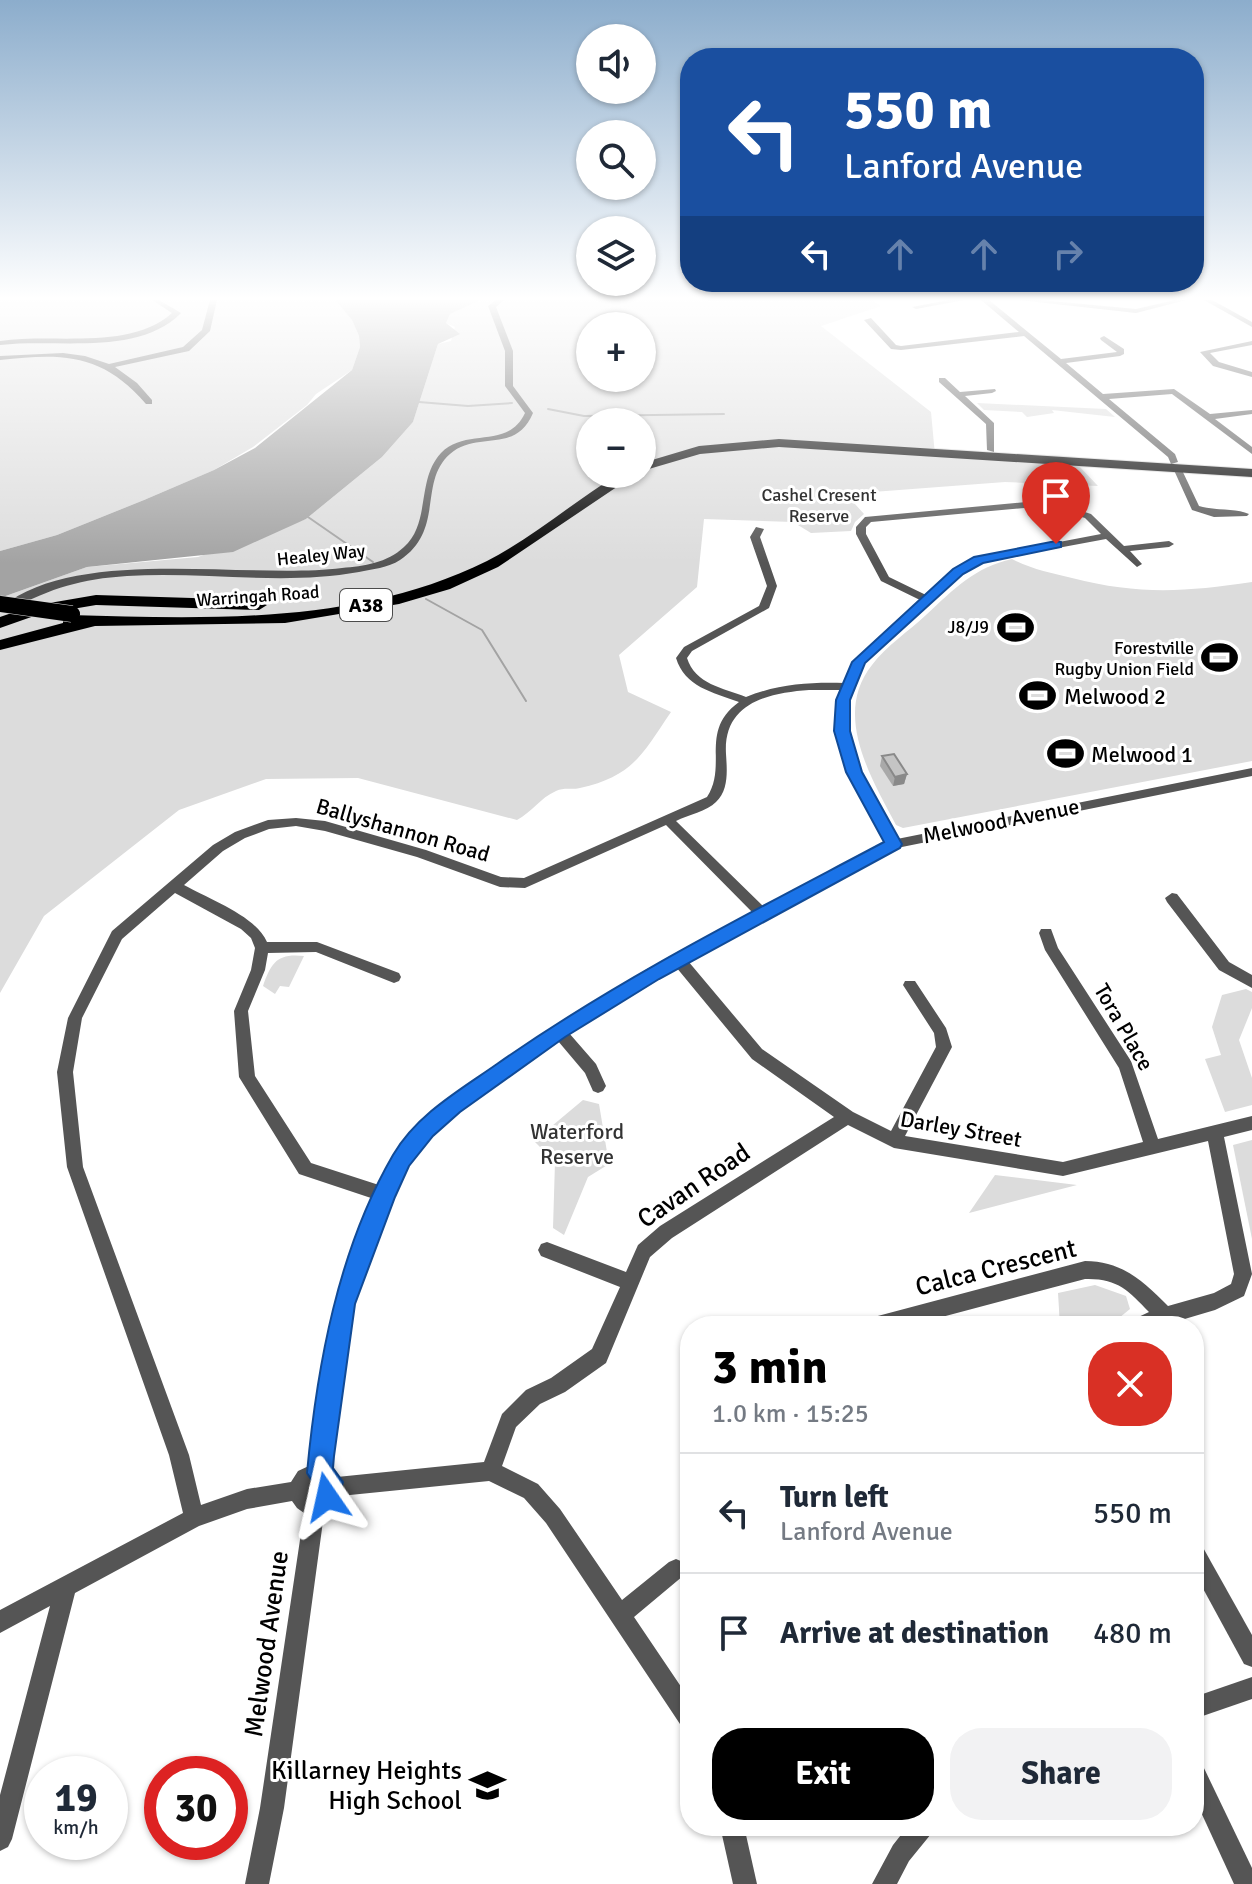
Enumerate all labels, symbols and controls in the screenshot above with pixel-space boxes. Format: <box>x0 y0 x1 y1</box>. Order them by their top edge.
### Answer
map controls <box>576 24 656 488</box>
button: sound <box>576 24 656 104</box>
text: 550 m <box>844 75 992 144</box>
icon: left <box>712 80 816 184</box>
button: search <box>576 120 656 200</box>
text: Lanford Avenue <box>844 144 1083 189</box>
button: layers <box>576 216 656 296</box>
icon: left <box>794 232 838 276</box>
icon: ahead <box>878 232 922 276</box>
icon: ahead <box>962 232 1006 276</box>
icon: right <box>1046 232 1090 276</box>
button: + <box>576 312 656 392</box>
button: − <box>576 408 656 488</box>
pin <box>1022 462 1090 544</box>
icon: arrive <box>1034 474 1078 518</box>
park label: Cashel Cresent Reserve <box>762 484 877 527</box>
street label: Healey Way <box>276 539 367 571</box>
street label: Warringah Road <box>196 581 320 611</box>
road number: A38 <box>340 589 392 621</box>
sports icon: J8/J9 <box>996 608 1034 646</box>
place label: J8/J9 <box>947 616 989 638</box>
place label: Forestville Rugby Union Field <box>1054 637 1194 680</box>
sports icon: Forestville Rugby Union Field <box>1201 639 1239 677</box>
sports icon: Melwood 2 <box>1019 677 1057 715</box>
place label: Melwood 2 <box>1064 683 1166 710</box>
sports icon: Melwood 1 <box>1046 735 1084 773</box>
place label: Melwood 1 <box>1091 741 1193 768</box>
street label: Ballyshannon Road <box>313 792 493 868</box>
street label: Melwood Avenue <box>920 793 1082 849</box>
street label: Tora Place <box>1088 979 1160 1075</box>
street label: Darley Street <box>898 1105 1024 1153</box>
park label: Waterford Reserve <box>530 1118 624 1170</box>
street label: Cavan Road <box>632 1137 756 1235</box>
street label: Calca Crescent <box>912 1233 1080 1303</box>
text: 3 min <box>712 1338 828 1397</box>
button: close <box>1088 1342 1172 1426</box>
text: 1.0 km · 15:25 <box>712 1398 869 1430</box>
position arrow <box>285 1455 369 1539</box>
text: Turn left <box>780 1479 889 1516</box>
icon: left <box>712 1491 756 1535</box>
text: 550 m <box>1093 1495 1172 1532</box>
text: Lanford Avenue <box>780 1516 953 1548</box>
street label: Melwood Avenue <box>238 1549 296 1739</box>
icon: arrive <box>712 1611 756 1655</box>
text: Arrive at destination <box>780 1615 1049 1652</box>
text: 480 m <box>1093 1615 1172 1652</box>
button: Exit <box>712 1728 934 1820</box>
button: Share <box>950 1728 1172 1820</box>
place label: Killarney Heights High School <box>271 1755 462 1817</box>
speed limit sign: 30 <box>144 1756 248 1860</box>
school or university icon: Killarney Heights High School <box>469 1767 507 1805</box>
text: 19 <box>54 1773 98 1823</box>
text: km/h <box>53 1815 99 1840</box>

